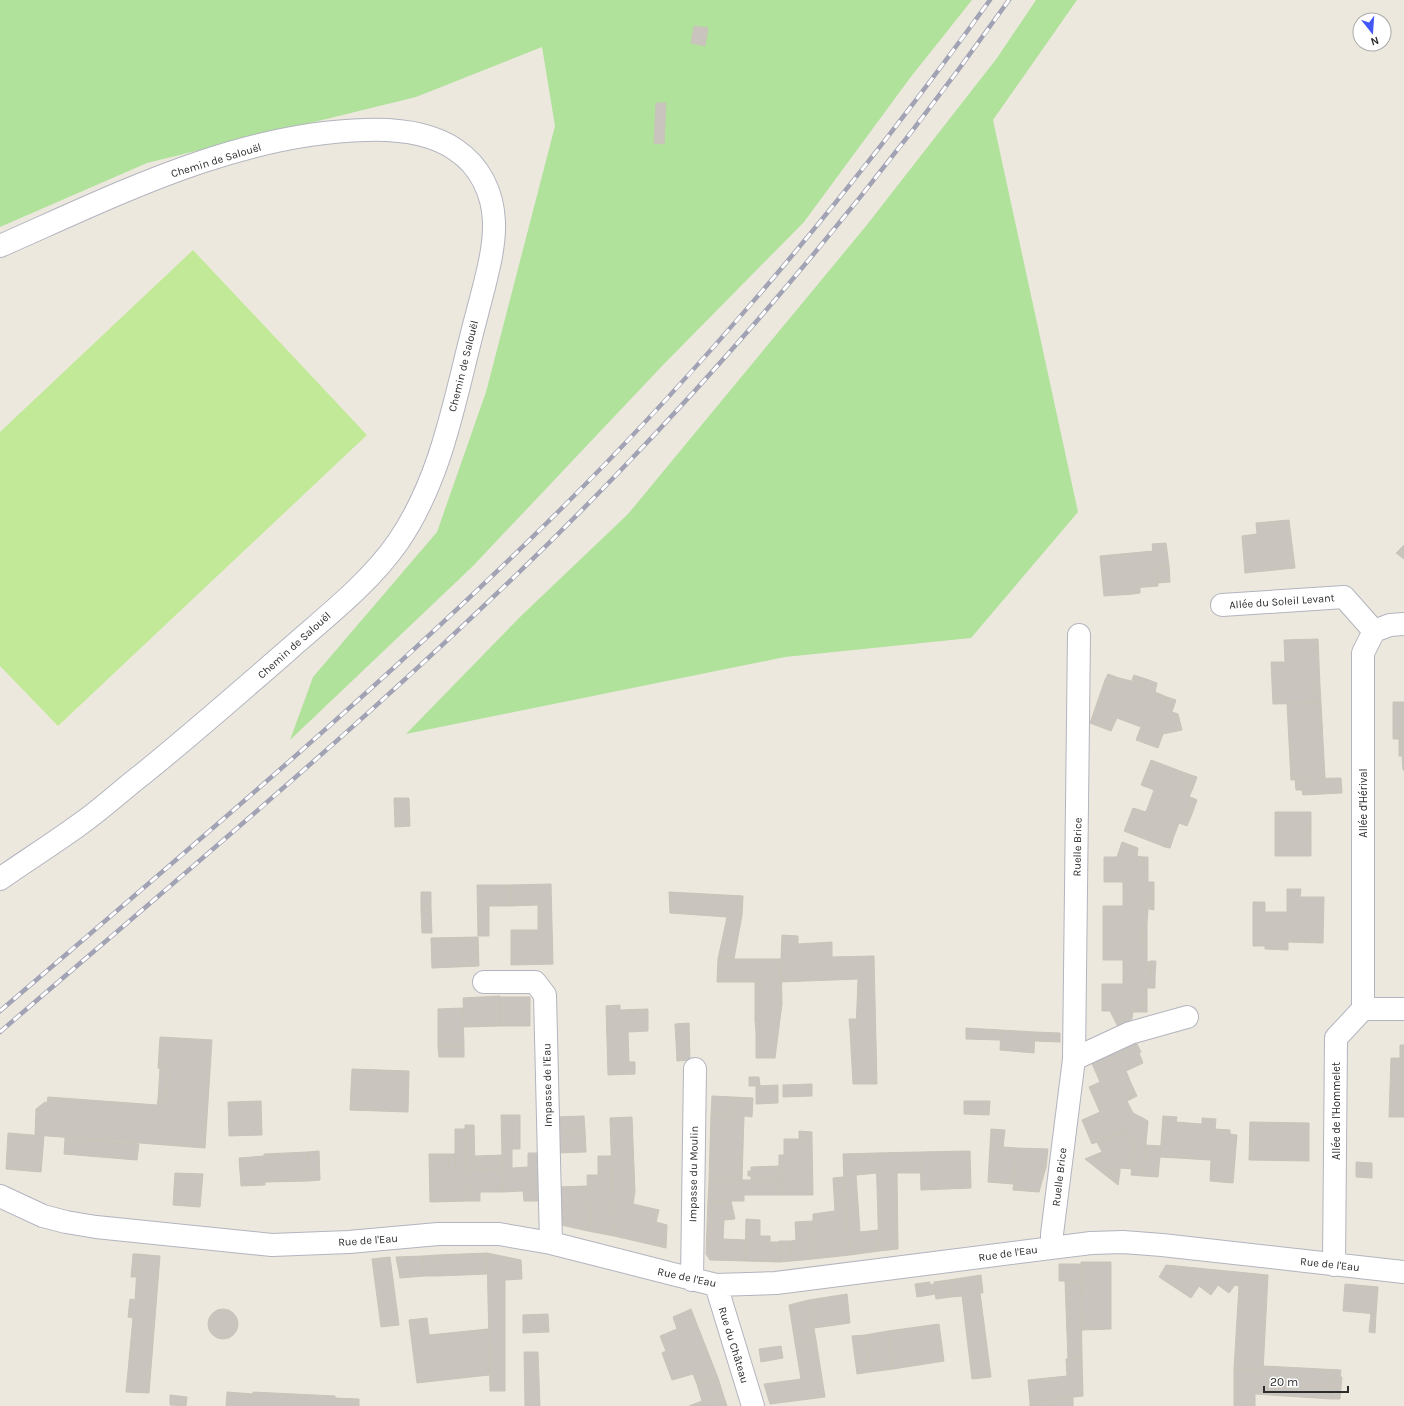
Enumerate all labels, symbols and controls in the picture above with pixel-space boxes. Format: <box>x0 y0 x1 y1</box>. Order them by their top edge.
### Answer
north arrow <box>1352 12 1392 52</box>
text: N <box>1369 34 1380 48</box>
street label: Chemin de Salouël <box>169 141 263 180</box>
street label: Chemin de Salouël <box>446 319 481 413</box>
street label: Allée du Soleil Levant <box>1229 591 1335 612</box>
street label: Chemin de Salouël <box>255 609 334 682</box>
street label: Allée d'Hérival <box>1357 768 1370 838</box>
street label: Ruelle Brice <box>1070 817 1085 877</box>
street label: Impasse de l'Eau <box>540 1043 555 1127</box>
street label: Allée de l'Hommelet <box>1330 1062 1343 1160</box>
street label: Impasse du Moulin <box>686 1126 701 1222</box>
street label: Ruelle Brice <box>1049 1147 1070 1207</box>
street label: Rue de l'Eau <box>338 1232 398 1249</box>
street label: Rue de l'Eau <box>977 1243 1039 1264</box>
street label: Rue de l'Eau <box>1299 1255 1360 1274</box>
street label: Rue de l'Eau <box>656 1265 718 1290</box>
street label: Rue du Château <box>716 1305 751 1385</box>
scale bar <box>1264 1368 1348 1394</box>
text: 20 m <box>1270 1375 1298 1389</box>

